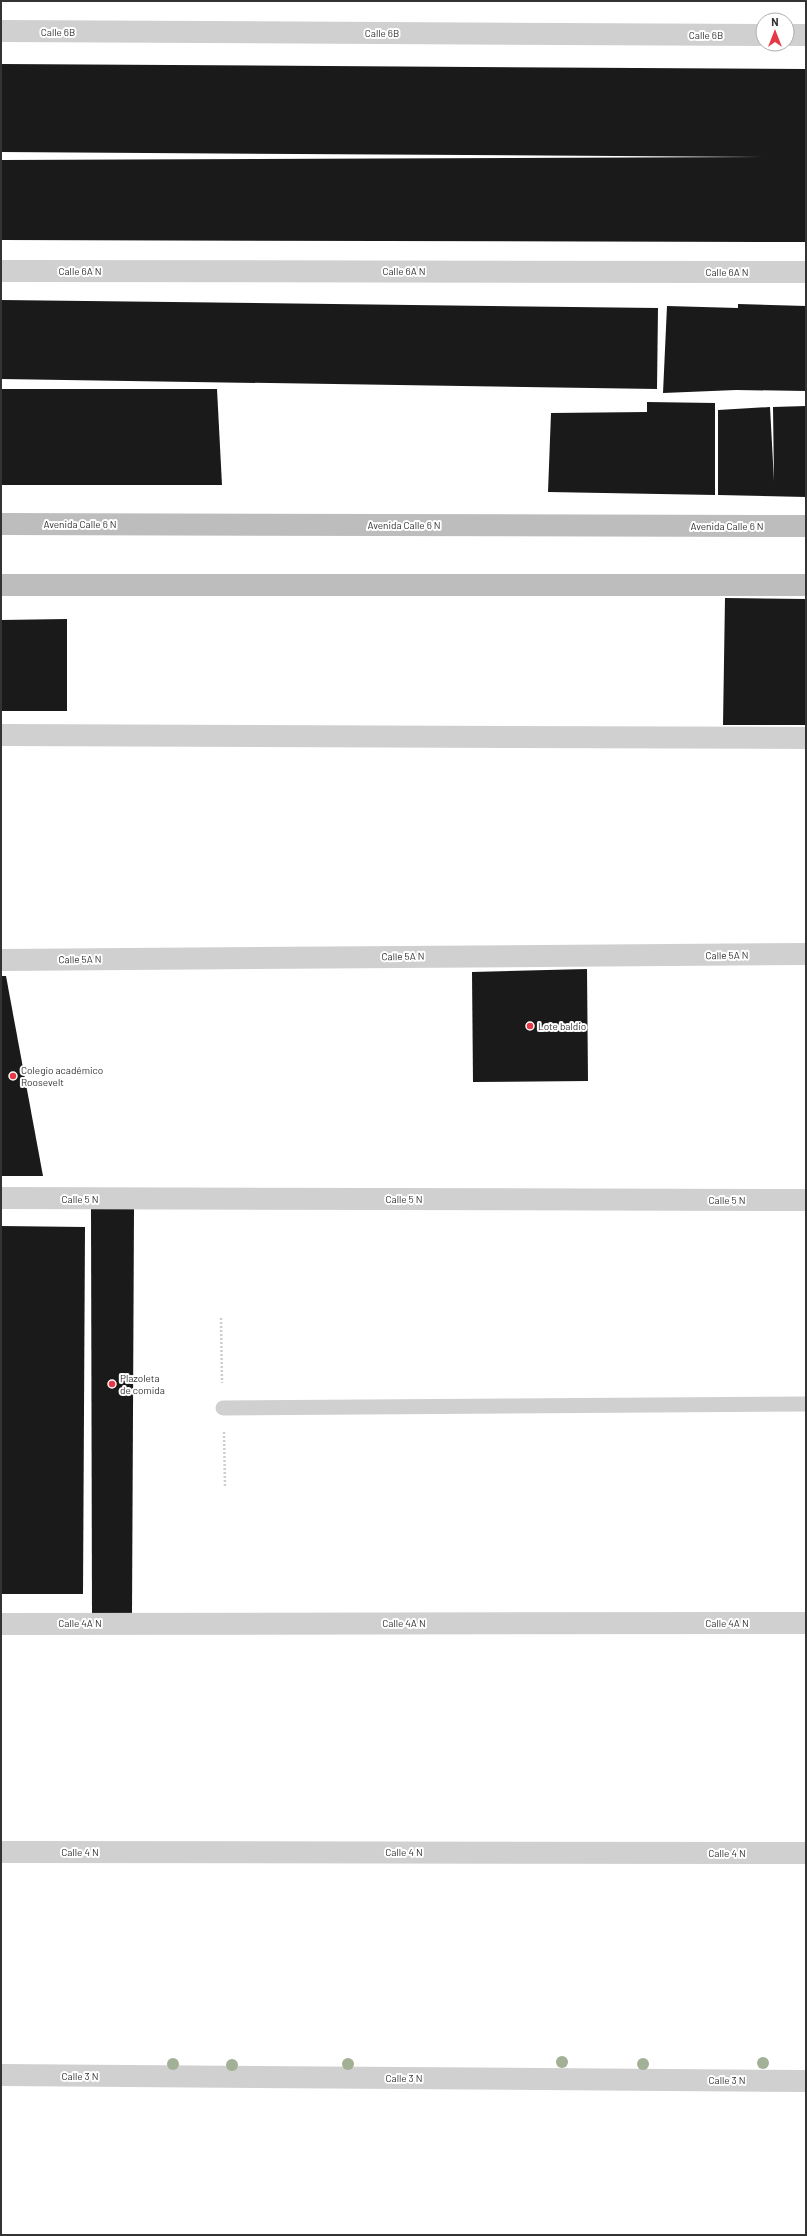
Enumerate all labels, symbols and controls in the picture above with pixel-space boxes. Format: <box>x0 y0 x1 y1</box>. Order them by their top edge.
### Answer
north arrow <box>755 12 795 52</box>
text: N <box>771 15 779 28</box>
street label: Calle 6B <box>41 26 75 38</box>
street label: Calle 6B <box>365 27 399 39</box>
street label: Calle 6B <box>689 29 723 41</box>
street label: Calle 6A N <box>58 265 102 277</box>
street label: Calle 6A N <box>382 265 426 277</box>
street label: Calle 6A N <box>705 266 749 278</box>
street label: Avenida Calle 6 N <box>43 518 117 530</box>
street label: Avenida Calle 6 N <box>367 519 441 531</box>
street label: Avenida Calle 6 N <box>690 520 764 532</box>
street label: Calle 5A N <box>705 949 749 961</box>
street label: Calle 5A N <box>381 950 425 962</box>
street label: Calle 5A N <box>58 953 102 965</box>
place label: Lote baldio <box>538 1020 586 1032</box>
marker: Lote baldio <box>525 1021 535 1031</box>
place label: Colegio académico Roosevelt <box>21 1064 103 1088</box>
marker: Colegio académico Roosevelt <box>8 1071 18 1081</box>
street label: Calle 5 N <box>62 1193 98 1205</box>
street label: Calle 5 N <box>386 1193 422 1205</box>
street label: Calle 5 N <box>709 1194 745 1206</box>
place label: Plazoleta de comida <box>120 1372 165 1396</box>
marker: Plazoleta de comida <box>107 1379 117 1389</box>
street label: Calle 4A N <box>58 1617 102 1629</box>
street label: Calle 4A N <box>382 1617 426 1629</box>
street label: Calle 4A N <box>705 1617 749 1629</box>
street label: Calle 4 N <box>61 1846 99 1858</box>
street label: Calle 4 N <box>385 1846 423 1858</box>
street label: Calle 4 N <box>708 1847 746 1859</box>
street label: Calle 3 N <box>62 2070 98 2082</box>
street label: Calle 3 N <box>386 2072 422 2084</box>
street label: Calle 3 N <box>709 2074 745 2086</box>

